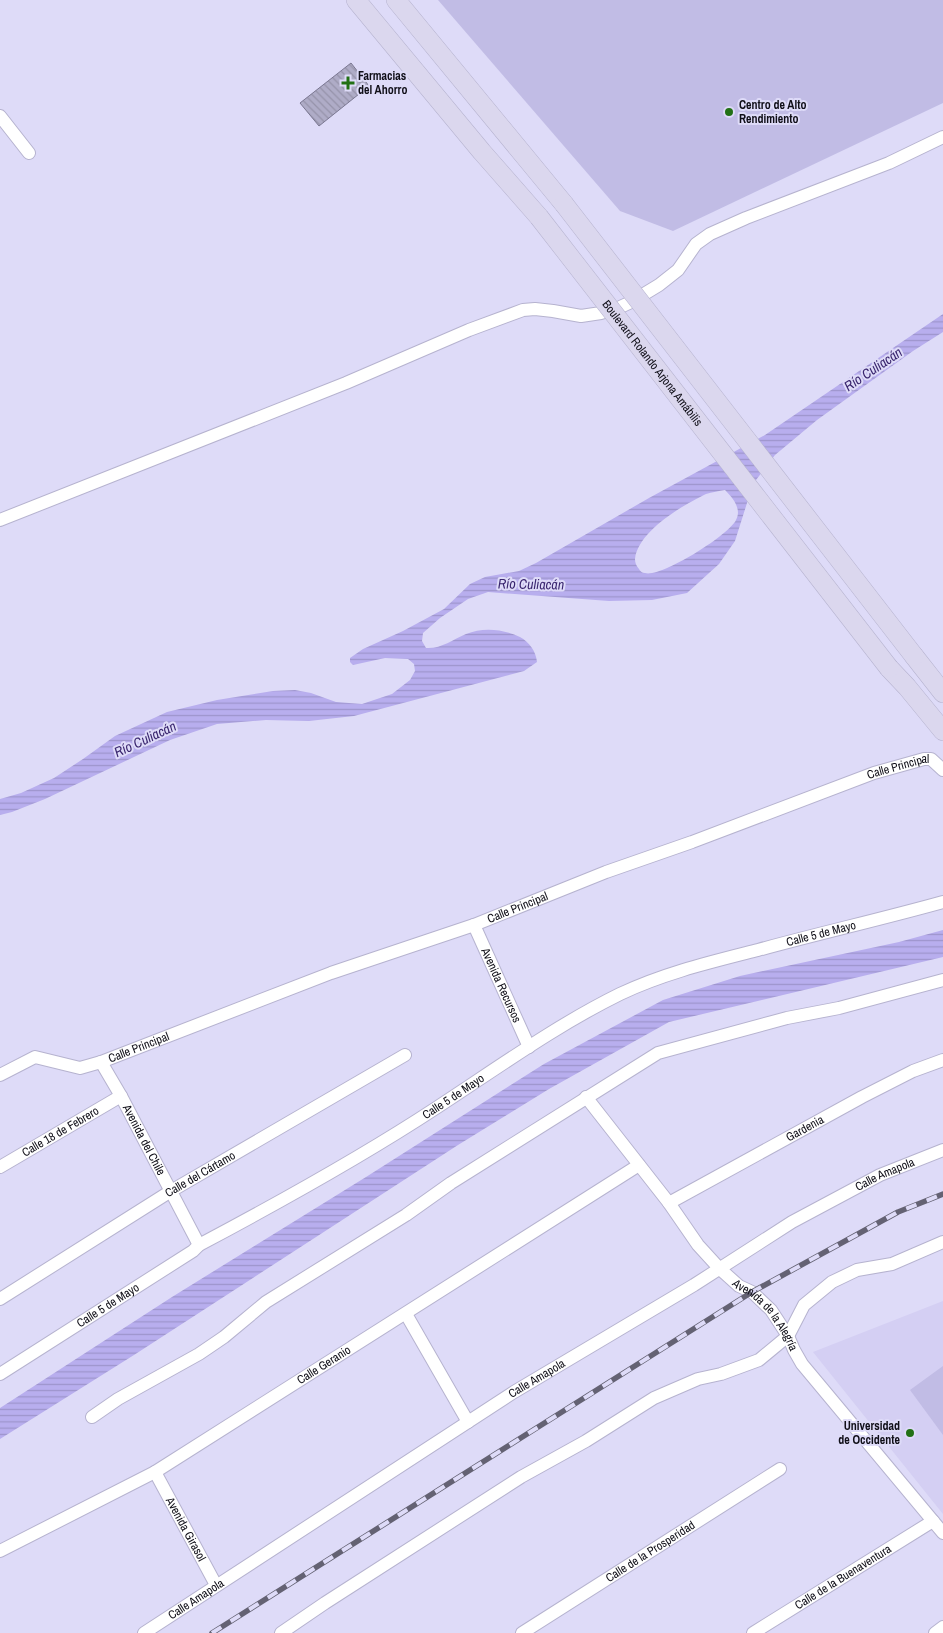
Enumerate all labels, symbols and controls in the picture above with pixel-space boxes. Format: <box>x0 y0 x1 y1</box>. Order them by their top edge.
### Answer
place label: Farmacias del Ahorro <box>358 68 407 98</box>
marker: Farmacias del Ahorro <box>342 77 354 89</box>
place label: Centro de Alto Rendimiento <box>739 97 806 127</box>
marker: Centro de Alto Rendimiento <box>723 106 735 118</box>
street label: Boulevard Rolando Arjona Amábilis <box>599 297 706 429</box>
water label: Río Culiacán <box>840 343 906 395</box>
water label: Río Culiacán <box>498 574 564 594</box>
water label: Río Culiacán <box>111 717 179 761</box>
street label: Calle Principal <box>865 751 929 783</box>
street label: Calle Principal <box>485 888 550 927</box>
street label: Calle 5 de Mayo <box>785 917 857 950</box>
street label: Avenida Recursos <box>477 944 525 1025</box>
street label: Calle Principal <box>106 1028 172 1066</box>
street label: Calle 5 de Mayo <box>419 1070 487 1123</box>
street label: Avenida del Chile <box>118 1101 169 1178</box>
street label: Calle 18 de Febrero <box>19 1103 102 1160</box>
street label: Gardenia <box>783 1111 827 1145</box>
street label: Calle del Cártamo <box>162 1147 238 1201</box>
street label: Calle Amapola <box>852 1154 917 1195</box>
street label: Avenida de la Alegría <box>728 1275 802 1354</box>
street label: Calle 5 de Mayo <box>74 1279 142 1331</box>
street label: Calle Geranio <box>294 1342 354 1388</box>
street label: Calle Amapola <box>505 1355 569 1402</box>
place label: Universidad de Occidente <box>838 1418 901 1448</box>
marker: Universidad de Occidente <box>904 1427 916 1439</box>
street label: Avenida Girasol <box>162 1493 210 1564</box>
street label: Calle de la Prosperidad <box>602 1517 698 1586</box>
street label: Calle de la Buenaventura <box>792 1541 895 1613</box>
street label: Calle Amapola <box>165 1575 227 1623</box>

